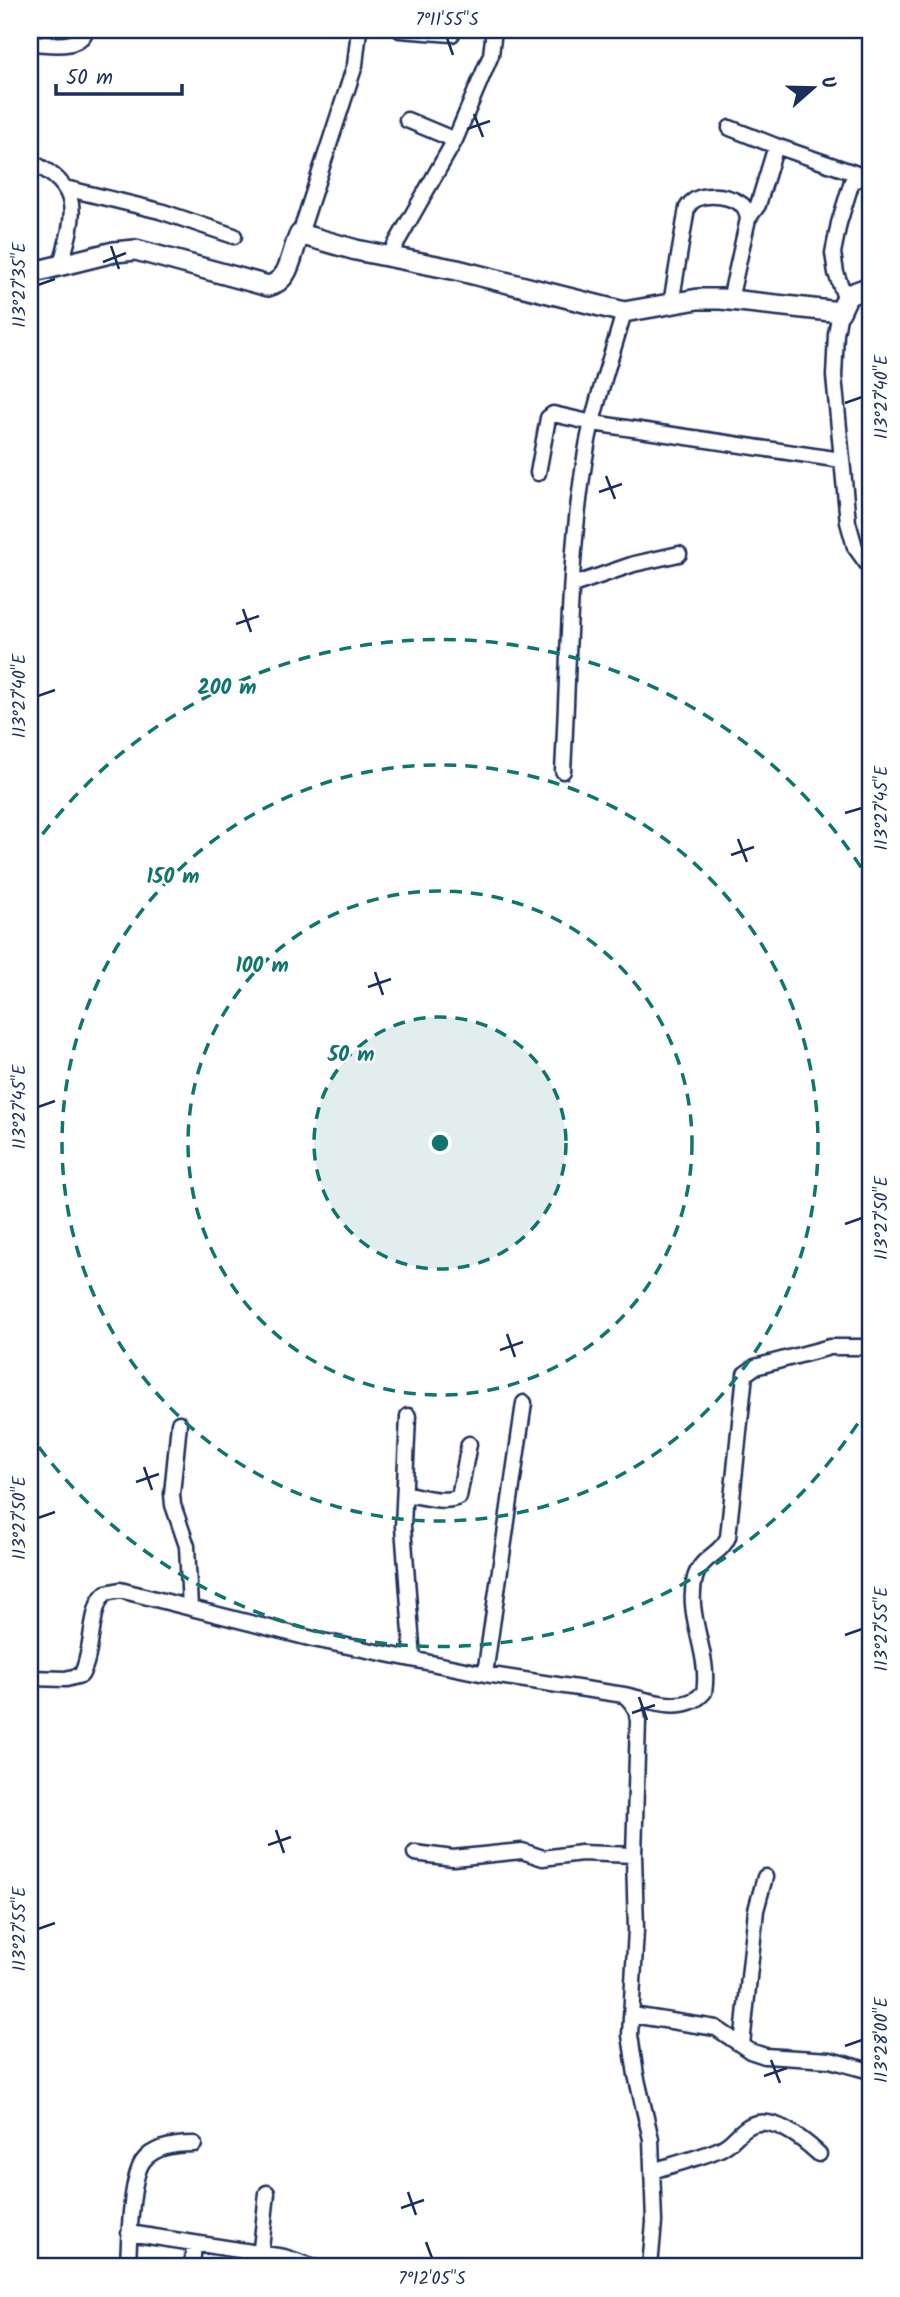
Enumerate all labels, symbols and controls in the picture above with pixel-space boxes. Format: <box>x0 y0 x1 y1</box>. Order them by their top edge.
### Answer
text: 7°11'55"S <box>415 6 479 35</box>
scale bar <box>56 52 182 96</box>
north arrow <box>778 52 848 122</box>
text: 50 m <box>66 62 113 95</box>
text: U <box>811 72 843 94</box>
text: 113°27'35"E <box>6 242 35 328</box>
text: 113°27'40"E <box>868 354 897 439</box>
text: 113°27'40"E <box>6 653 35 738</box>
text: 200 m <box>197 672 257 705</box>
text: 113°27'45"E <box>868 765 897 851</box>
text: 150 m <box>146 861 200 894</box>
text: 100 m <box>235 950 289 983</box>
text: 50 m <box>327 1039 374 1072</box>
text: 113°27'45"E <box>6 1064 35 1150</box>
centre of rings <box>428 1131 452 1155</box>
text: 113°27'50"E <box>868 1175 897 1260</box>
text: 113°27'50"E <box>6 1475 35 1560</box>
text: 113°27'55"E <box>868 1586 897 1671</box>
text: 113°27'55"E <box>6 1886 35 1971</box>
text: 113°28'00"E <box>868 1996 897 2083</box>
text: 7°12'05"S <box>398 2265 466 2294</box>

